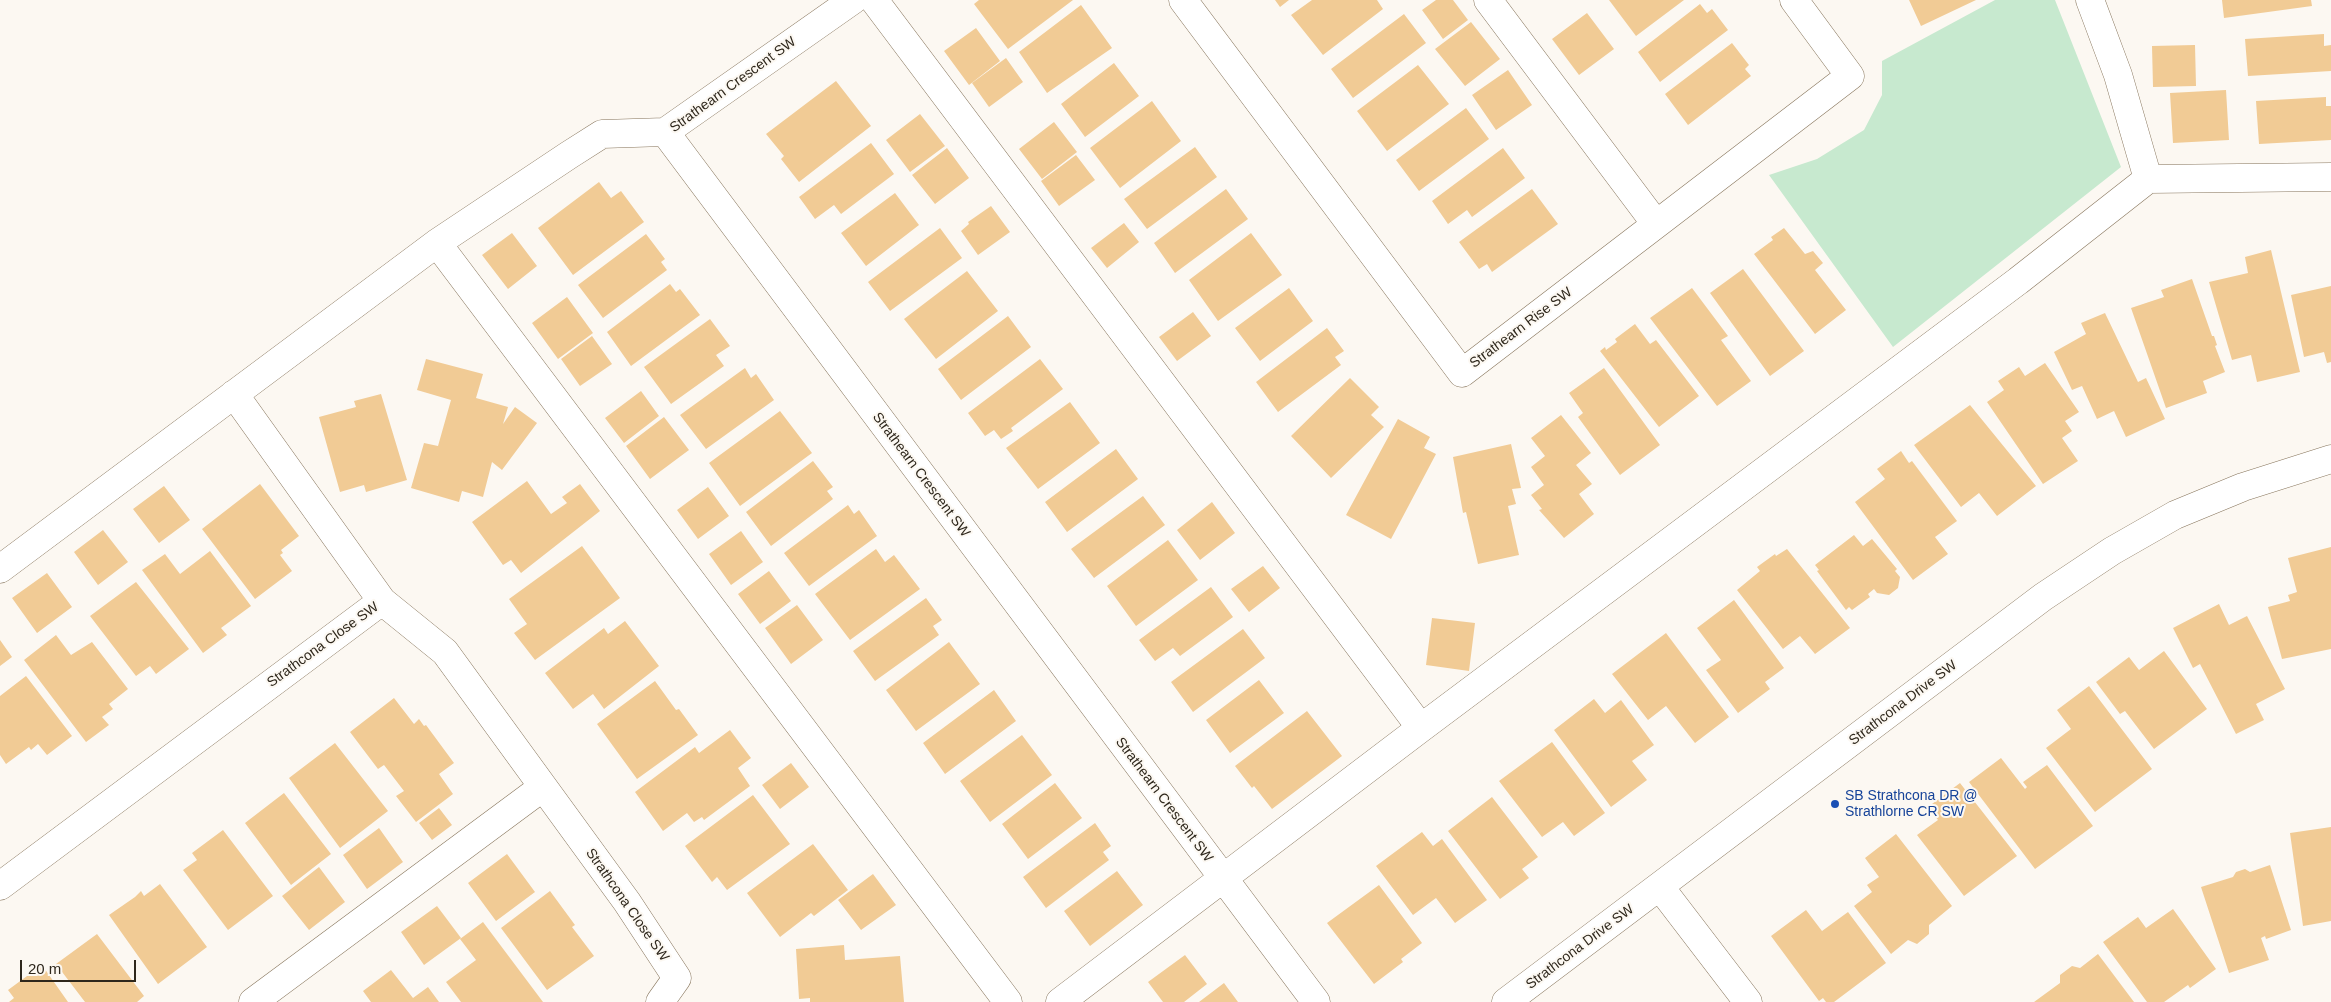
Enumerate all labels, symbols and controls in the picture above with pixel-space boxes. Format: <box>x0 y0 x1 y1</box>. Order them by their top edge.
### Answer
street label: Strathearn Crescent SW <box>667 34 799 136</box>
street label: Strathearn Rise SW <box>1467 284 1575 372</box>
street label: Strathearn Crescent SW <box>869 409 973 541</box>
street label: Strathcona Close SW <box>264 599 382 691</box>
street label: Strathcona Drive SW <box>1846 657 1960 749</box>
street label: Strathearn Crescent SW <box>1112 734 1216 866</box>
place label: SB Strathcona DR @ Strathlorne CR SW <box>1845 788 1977 820</box>
marker: SB Strathcona DR @ Strathlorne CR SW <box>1829 798 1841 810</box>
street label: Strathcona Close SW <box>582 845 672 965</box>
street label: Strathcona Drive SW <box>1523 901 1637 993</box>
scale bar <box>22 950 139 982</box>
text: 20 m <box>28 960 61 977</box>

